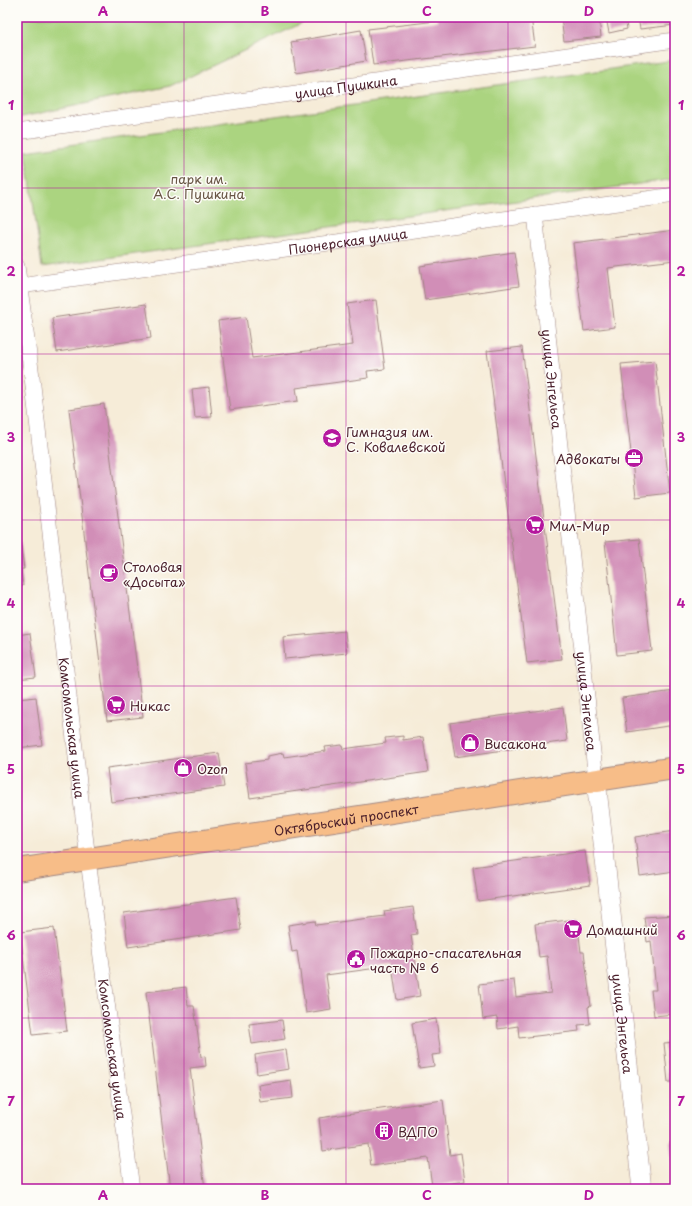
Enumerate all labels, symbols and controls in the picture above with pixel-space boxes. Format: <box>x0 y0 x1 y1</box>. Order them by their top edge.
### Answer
text: A <box>98 1 108 20</box>
text: B <box>261 1 270 20</box>
text: C <box>422 1 432 20</box>
text: D <box>584 1 594 20</box>
street label: улица Пушкина <box>293 69 399 103</box>
text: 1 <box>8 95 14 114</box>
text: 1 <box>678 95 684 114</box>
park label: парк им. А.С. Пушкина <box>153 169 246 203</box>
street label: Пионерская улица <box>287 223 409 258</box>
text: 2 <box>6 261 16 280</box>
text: 2 <box>676 261 686 280</box>
street label: улица Энгельса <box>538 328 568 431</box>
place label: Гимназия им. С. Ковалевской <box>346 422 446 456</box>
text: 3 <box>7 427 16 446</box>
school or university icon: Гимназия им. С. Ковалевской <box>321 427 343 449</box>
text: 3 <box>677 427 686 446</box>
office icon: Адвокаты <box>623 447 645 469</box>
place label: Адвокаты <box>556 449 620 468</box>
supermarket icon: Мил-Мир <box>524 514 546 536</box>
place label: Мил-Мир <box>549 516 610 535</box>
place label: Столовая «Досыта» <box>123 557 185 591</box>
cafe icon: Столовая «Досыта» <box>98 562 120 584</box>
text: 4 <box>7 593 16 612</box>
text: 4 <box>677 593 686 612</box>
street label: улица Энгельса <box>573 650 602 753</box>
street label: Комсомольская улица <box>55 656 90 800</box>
supermarket icon: Никас <box>105 694 127 716</box>
place label: Никас <box>130 696 170 715</box>
shop icon: Висакона <box>459 732 481 754</box>
place label: Висакона <box>484 734 547 753</box>
shop icon: Ozon <box>172 757 194 779</box>
text: 5 <box>7 759 15 778</box>
place label: Ozon <box>197 759 228 778</box>
text: 5 <box>677 759 685 778</box>
street label: Октябрьский проспект <box>272 798 421 840</box>
supermarket icon: Домашний <box>562 918 584 940</box>
place label: Домашний <box>586 920 658 939</box>
text: 6 <box>6 925 16 944</box>
text: 6 <box>676 925 686 944</box>
place label: Пожарно-спасательная часть № 6 <box>370 943 522 977</box>
public building icon: Пожарно-спасательная часть № 6 <box>345 948 367 970</box>
street label: улица Энгельса <box>608 973 639 1075</box>
street label: Комсомольская улица <box>94 978 132 1121</box>
text: 7 <box>7 1091 15 1110</box>
text: 7 <box>677 1091 685 1110</box>
building icon: ВДПО <box>373 1120 395 1142</box>
place label: ВДПО <box>398 1122 438 1141</box>
text: A <box>98 1185 108 1204</box>
text: B <box>261 1185 270 1204</box>
text: C <box>422 1185 432 1204</box>
text: D <box>584 1185 594 1204</box>

